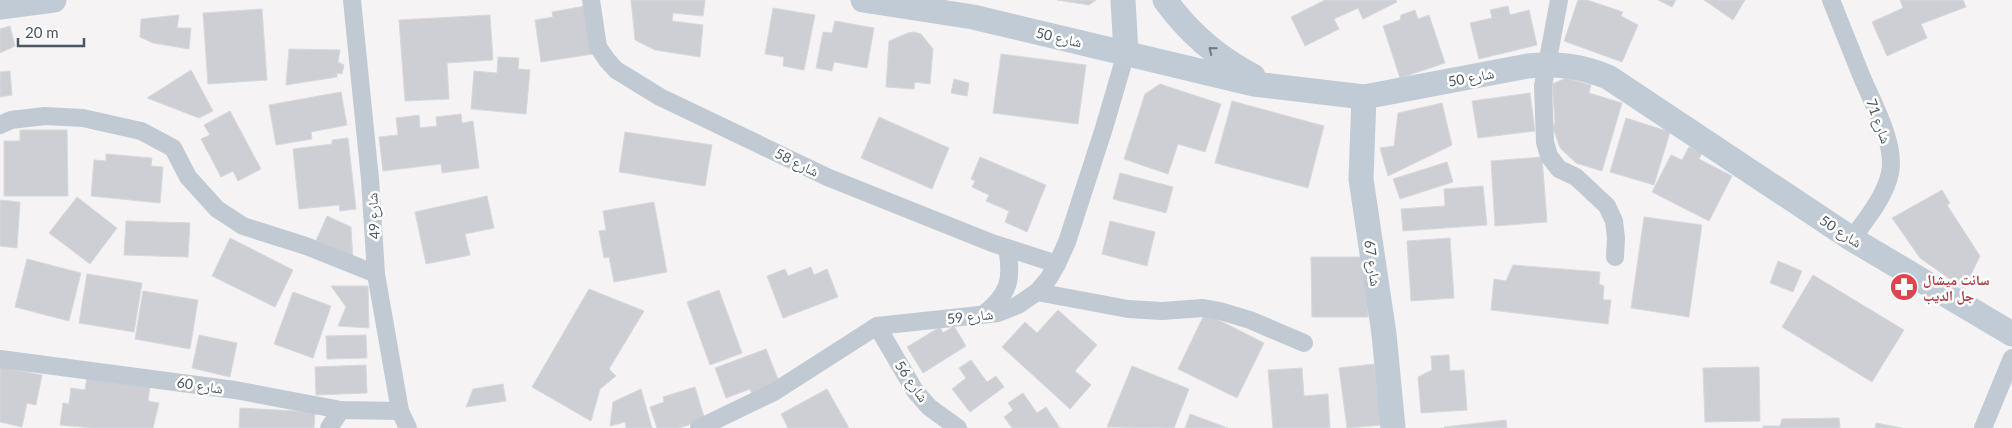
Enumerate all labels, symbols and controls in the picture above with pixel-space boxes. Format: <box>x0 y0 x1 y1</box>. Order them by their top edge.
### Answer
scale bar <box>18 15 84 47</box>
text: 20 m <box>25 23 59 41</box>
street label: شارع 50 <box>1034 23 1084 52</box>
one-way arrow <box>1209 47 1218 55</box>
street label: شارع 50 <box>1447 64 1496 92</box>
street label: شارع 71 <box>1861 96 1895 146</box>
street label: شارع 58 <box>772 144 822 182</box>
street label: شارع 49 <box>363 192 385 240</box>
street label: شارع 50 <box>1816 211 1865 252</box>
street label: شارع 67 <box>1359 239 1385 287</box>
place label: سانت ميشال جل الديب <box>1923 271 1990 305</box>
pharmacy icon: سانت ميشال جل الديب <box>1889 272 1919 302</box>
street label: شارع 59 <box>946 305 994 329</box>
street label: شارع 56 <box>890 357 932 406</box>
street label: شارع 60 <box>176 373 224 399</box>

